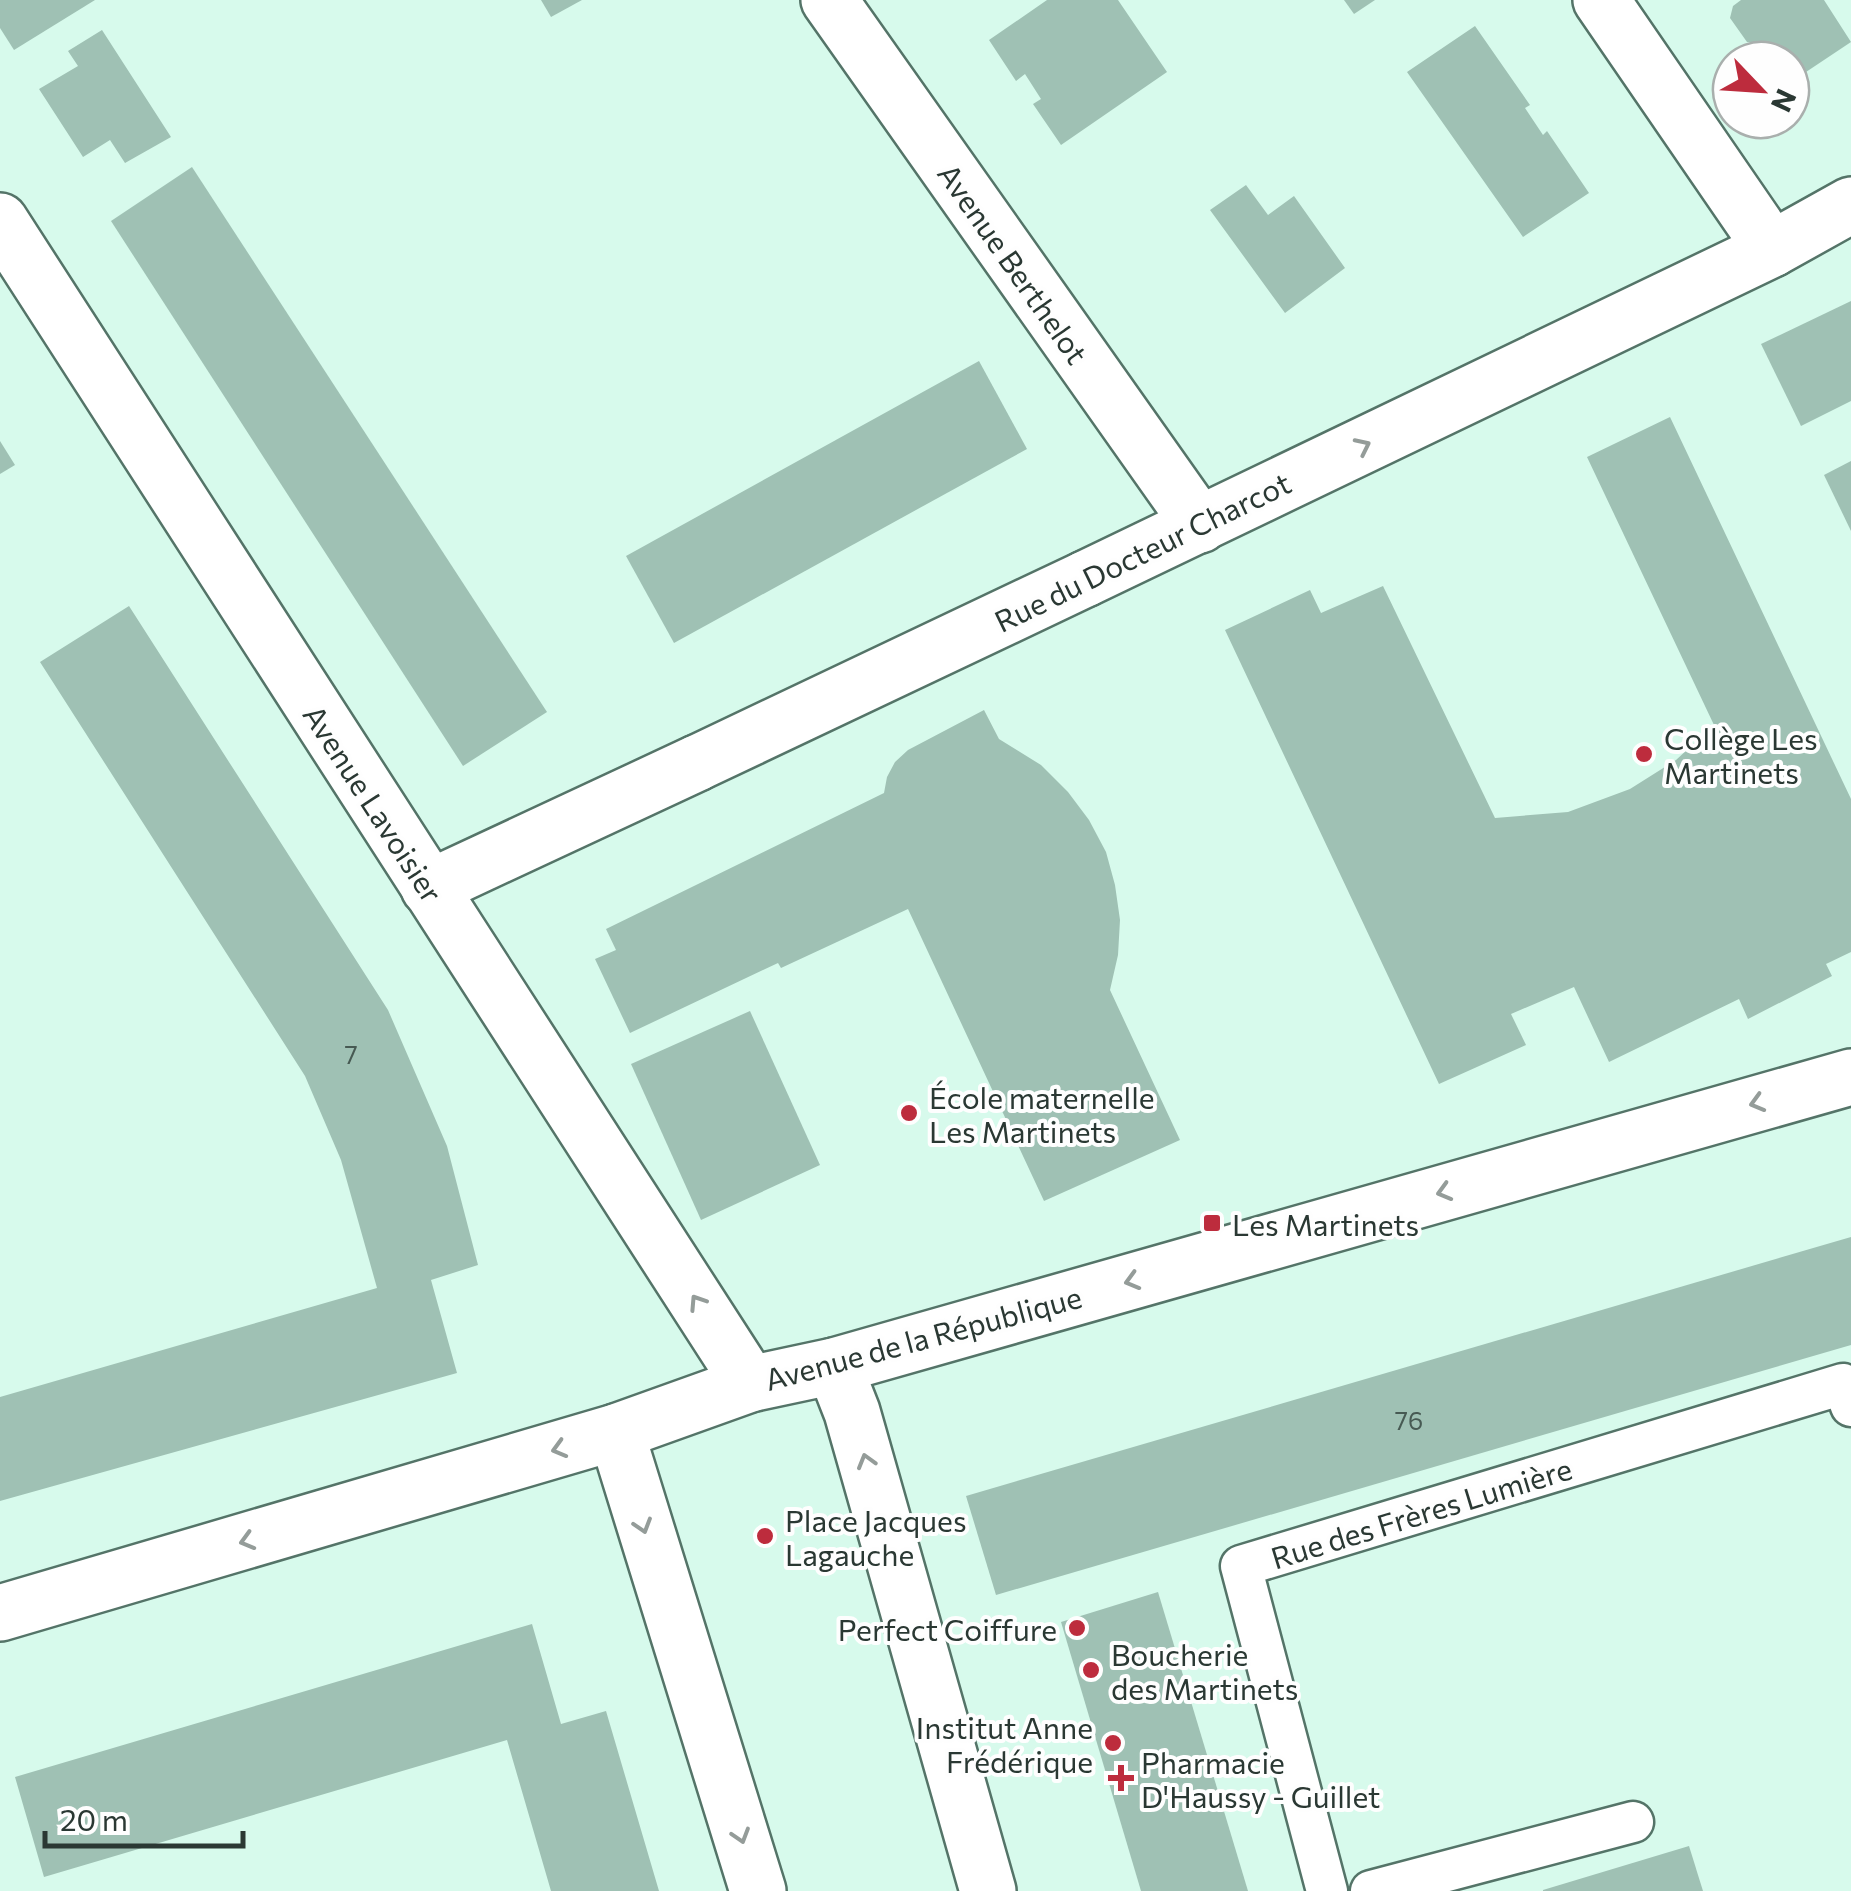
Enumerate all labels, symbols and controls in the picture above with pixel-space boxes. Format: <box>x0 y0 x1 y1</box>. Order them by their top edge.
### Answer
north arrow <box>1711 40 1811 140</box>
text: N <box>1765 84 1804 118</box>
street label: Avenue Berthelot <box>931 156 1097 370</box>
one-way arrow <box>1353 438 1371 458</box>
street label: Rue du Docteur Charcot <box>988 463 1296 639</box>
street label: Avenue Lavoisier <box>296 697 452 909</box>
place label: Collège Les Martinets <box>1664 719 1818 790</box>
marker: Collège Les Martinets <box>1633 743 1655 765</box>
house number: 7 <box>344 1039 358 1069</box>
place label: École maternelle Les Martinets <box>929 1078 1155 1149</box>
one-way arrow <box>1749 1092 1766 1113</box>
marker: École maternelle Les Martinets <box>898 1102 920 1124</box>
one-way arrow <box>1437 1180 1454 1201</box>
place label: Les Martinets <box>1232 1205 1419 1242</box>
marker: Les Martinets <box>1201 1212 1223 1234</box>
one-way arrow <box>1124 1269 1141 1290</box>
street label: Avenue de la République <box>761 1277 1085 1397</box>
one-way arrow <box>690 1295 709 1313</box>
house number: 76 <box>1395 1405 1423 1435</box>
one-way arrow <box>551 1437 568 1458</box>
street label: Rue des Frères Lumière <box>1266 1449 1576 1575</box>
one-way arrow <box>856 1452 877 1470</box>
place label: Place Jacques Lagauche <box>785 1501 967 1572</box>
one-way arrow <box>632 1516 652 1533</box>
marker: Place Jacques Lagauche <box>754 1525 776 1547</box>
one-way arrow <box>239 1529 256 1550</box>
place label: Perfect Coiffure <box>838 1610 1057 1647</box>
marker: Perfect Coiffure <box>1066 1617 1088 1639</box>
place label: Boucherie des Martinets <box>1111 1635 1298 1706</box>
marker: Boucherie des Martinets <box>1080 1659 1102 1681</box>
place label: Institut Anne Frédérique <box>916 1708 1093 1779</box>
marker: Institut Anne Frédérique <box>1102 1732 1124 1754</box>
place label: Pharmacie D'Haussy - Guillet <box>1141 1743 1380 1814</box>
marker: Pharmacie D'Haussy - Guillet <box>1110 1767 1132 1789</box>
scale bar <box>45 1786 242 1848</box>
text: 20 m <box>60 1800 128 1837</box>
one-way arrow <box>729 1826 749 1843</box>

